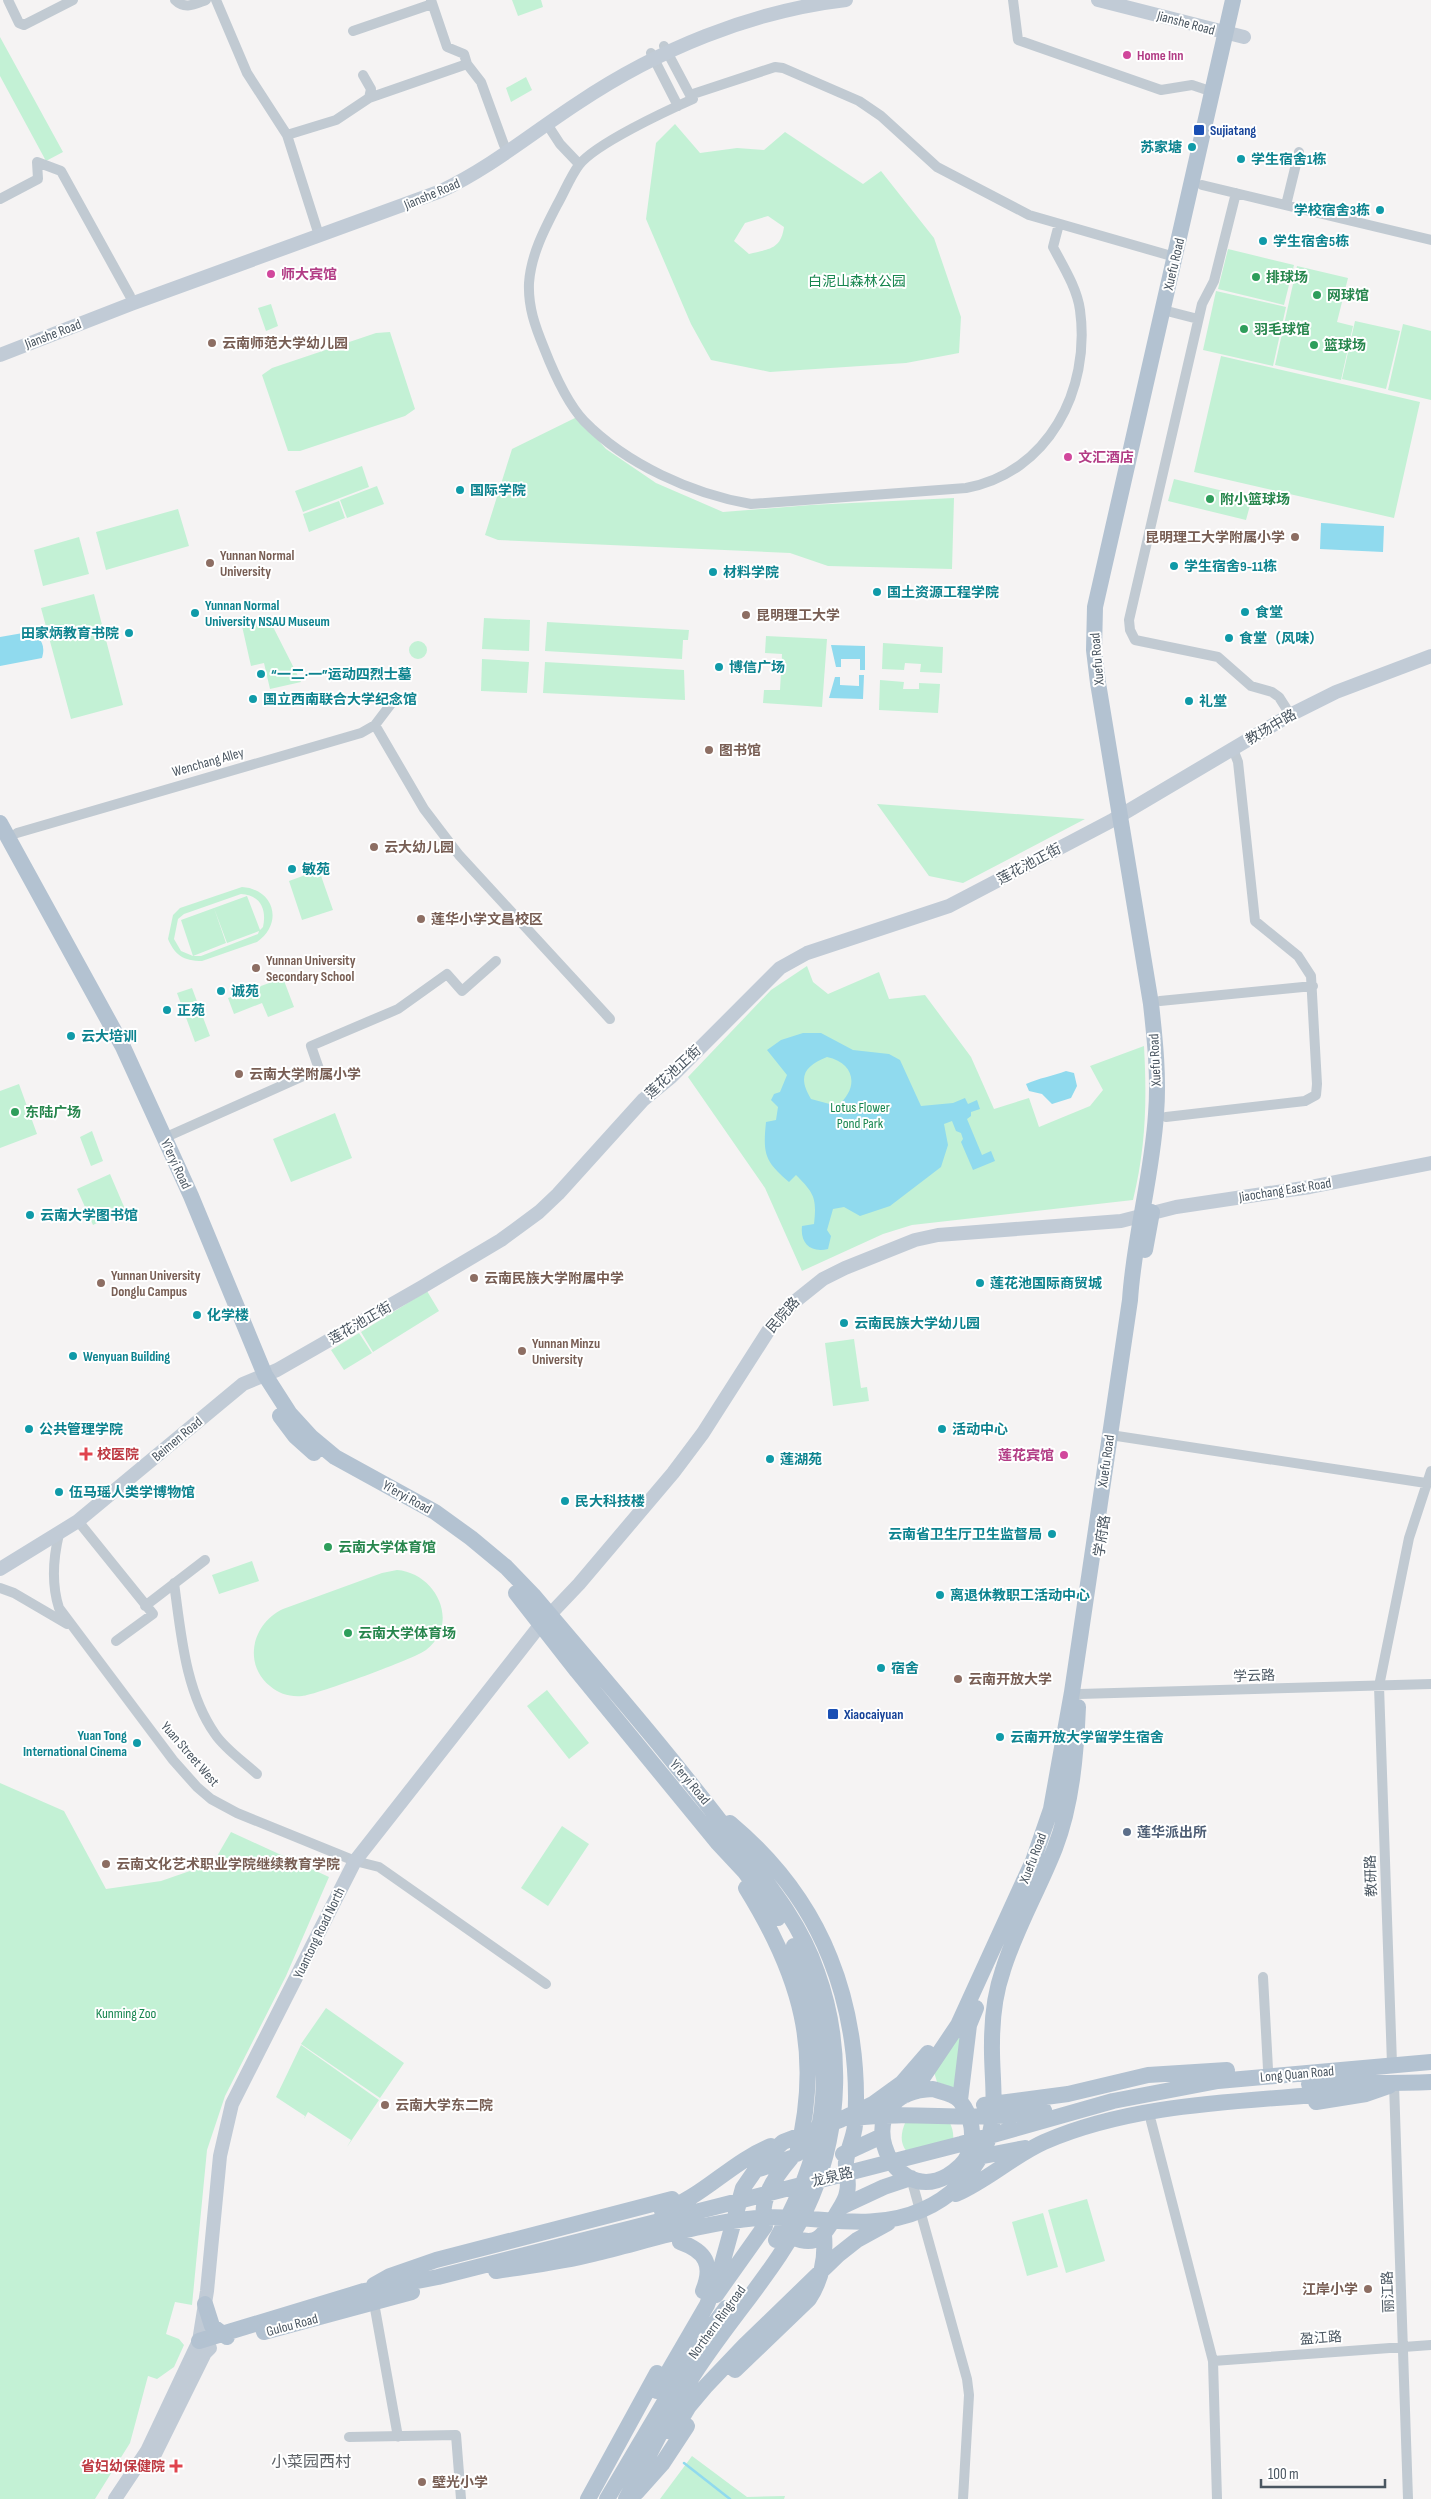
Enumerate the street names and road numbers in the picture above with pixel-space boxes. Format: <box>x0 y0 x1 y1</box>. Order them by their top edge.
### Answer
street label: Jianshe Road <box>1154 7 1217 39</box>
street label: Jianshe Road <box>401 175 463 214</box>
street label: Xuefu Road <box>1160 236 1188 293</box>
street label: Jianshe Road <box>21 315 84 353</box>
street label: Xuefu Road <box>1086 632 1108 687</box>
street label: 教场中路 <box>1243 706 1299 748</box>
street label: Wenchang Alley <box>170 744 246 780</box>
street label: 莲花池正街 <box>994 840 1064 888</box>
street label: Xuefu Road <box>1145 1033 1165 1088</box>
street label: 莲花池正街 <box>642 1042 704 1102</box>
street label: Yi'eryi Road <box>157 1136 195 1192</box>
street label: Jiaochang East Road <box>1237 1174 1333 1206</box>
street label: 民院路 <box>763 1294 803 1336</box>
street label: 莲花池正街 <box>325 1298 395 1348</box>
street label: Beimen Road <box>148 1413 206 1465</box>
street label: Xuefu Road <box>1094 1434 1118 1489</box>
street label: Yi'eryi Road <box>379 1477 435 1517</box>
street label: 学府路 <box>1090 1514 1114 1558</box>
street label: 学云路 <box>1233 1667 1275 1685</box>
street label: Yuan Street West <box>157 1718 223 1790</box>
street label: Yi'eryi Road <box>666 1756 714 1808</box>
street label: Xuefu Road <box>1015 1830 1050 1887</box>
street label: 教研路 <box>1362 1855 1380 1897</box>
street label: Yuantong Road North <box>290 1885 348 1981</box>
street label: Long Quan Road <box>1259 2062 1335 2086</box>
street label: 龙泉路 <box>810 2164 854 2190</box>
street label: 丽江路 <box>1379 2271 1397 2313</box>
street label: Northern Ringroad <box>685 2282 749 2362</box>
street label: Gulou Road <box>264 2310 320 2340</box>
street label: 盈江路 <box>1299 2328 1343 2348</box>

